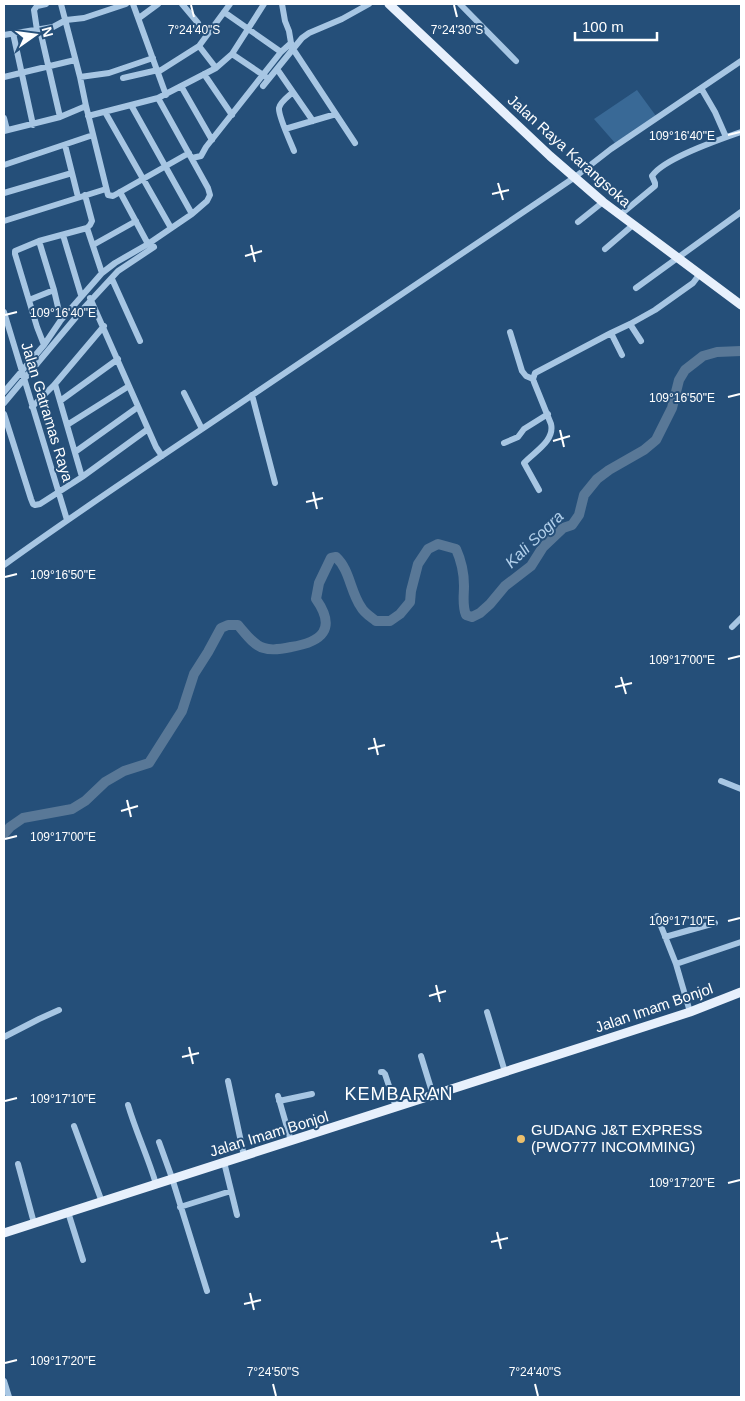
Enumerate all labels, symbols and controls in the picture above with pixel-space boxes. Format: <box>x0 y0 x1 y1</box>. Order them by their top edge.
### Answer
north arrow <box>10 10 60 60</box>
scale bar <box>575 10 658 42</box>
text: 100 m <box>582 18 624 35</box>
text: 7°24'40"S <box>168 23 220 37</box>
text: 7°24'30"S <box>431 23 483 37</box>
text: N <box>39 25 57 39</box>
street label: Jalan Raya Karangsoka <box>504 91 635 211</box>
text: 109°16'40"E <box>649 129 715 143</box>
text: 109°16'40"E <box>30 306 96 320</box>
street label: Jalan Gatramas Raya <box>18 340 77 484</box>
text: 109°16'50"E <box>649 391 715 405</box>
water label: Kali Sogra <box>502 508 567 571</box>
text: 109°16'50"E <box>30 568 96 582</box>
text: 109°17'00"E <box>649 653 715 667</box>
text: 109°17'00"E <box>30 830 96 844</box>
text: 109°17'10"E <box>649 914 715 928</box>
street label: Jalan Imam Bonjol <box>593 979 715 1036</box>
district label: KEMBARAN <box>344 1084 454 1104</box>
text: 109°17'10"E <box>30 1092 96 1106</box>
street label: Jalan Imam Bonjol <box>207 1107 330 1160</box>
place label: GUDANG J&T EXPRESS (PWO777 INCOMMING) <box>531 1121 702 1155</box>
marker: GUDANG J&T EXPRESS (PWO777 INCOMMING) <box>515 1133 527 1145</box>
text: 109°17'20"E <box>649 1176 715 1190</box>
text: 109°17'20"E <box>30 1354 96 1368</box>
text: 7°24'50"S <box>247 1365 299 1379</box>
text: 7°24'40"S <box>509 1365 561 1379</box>

